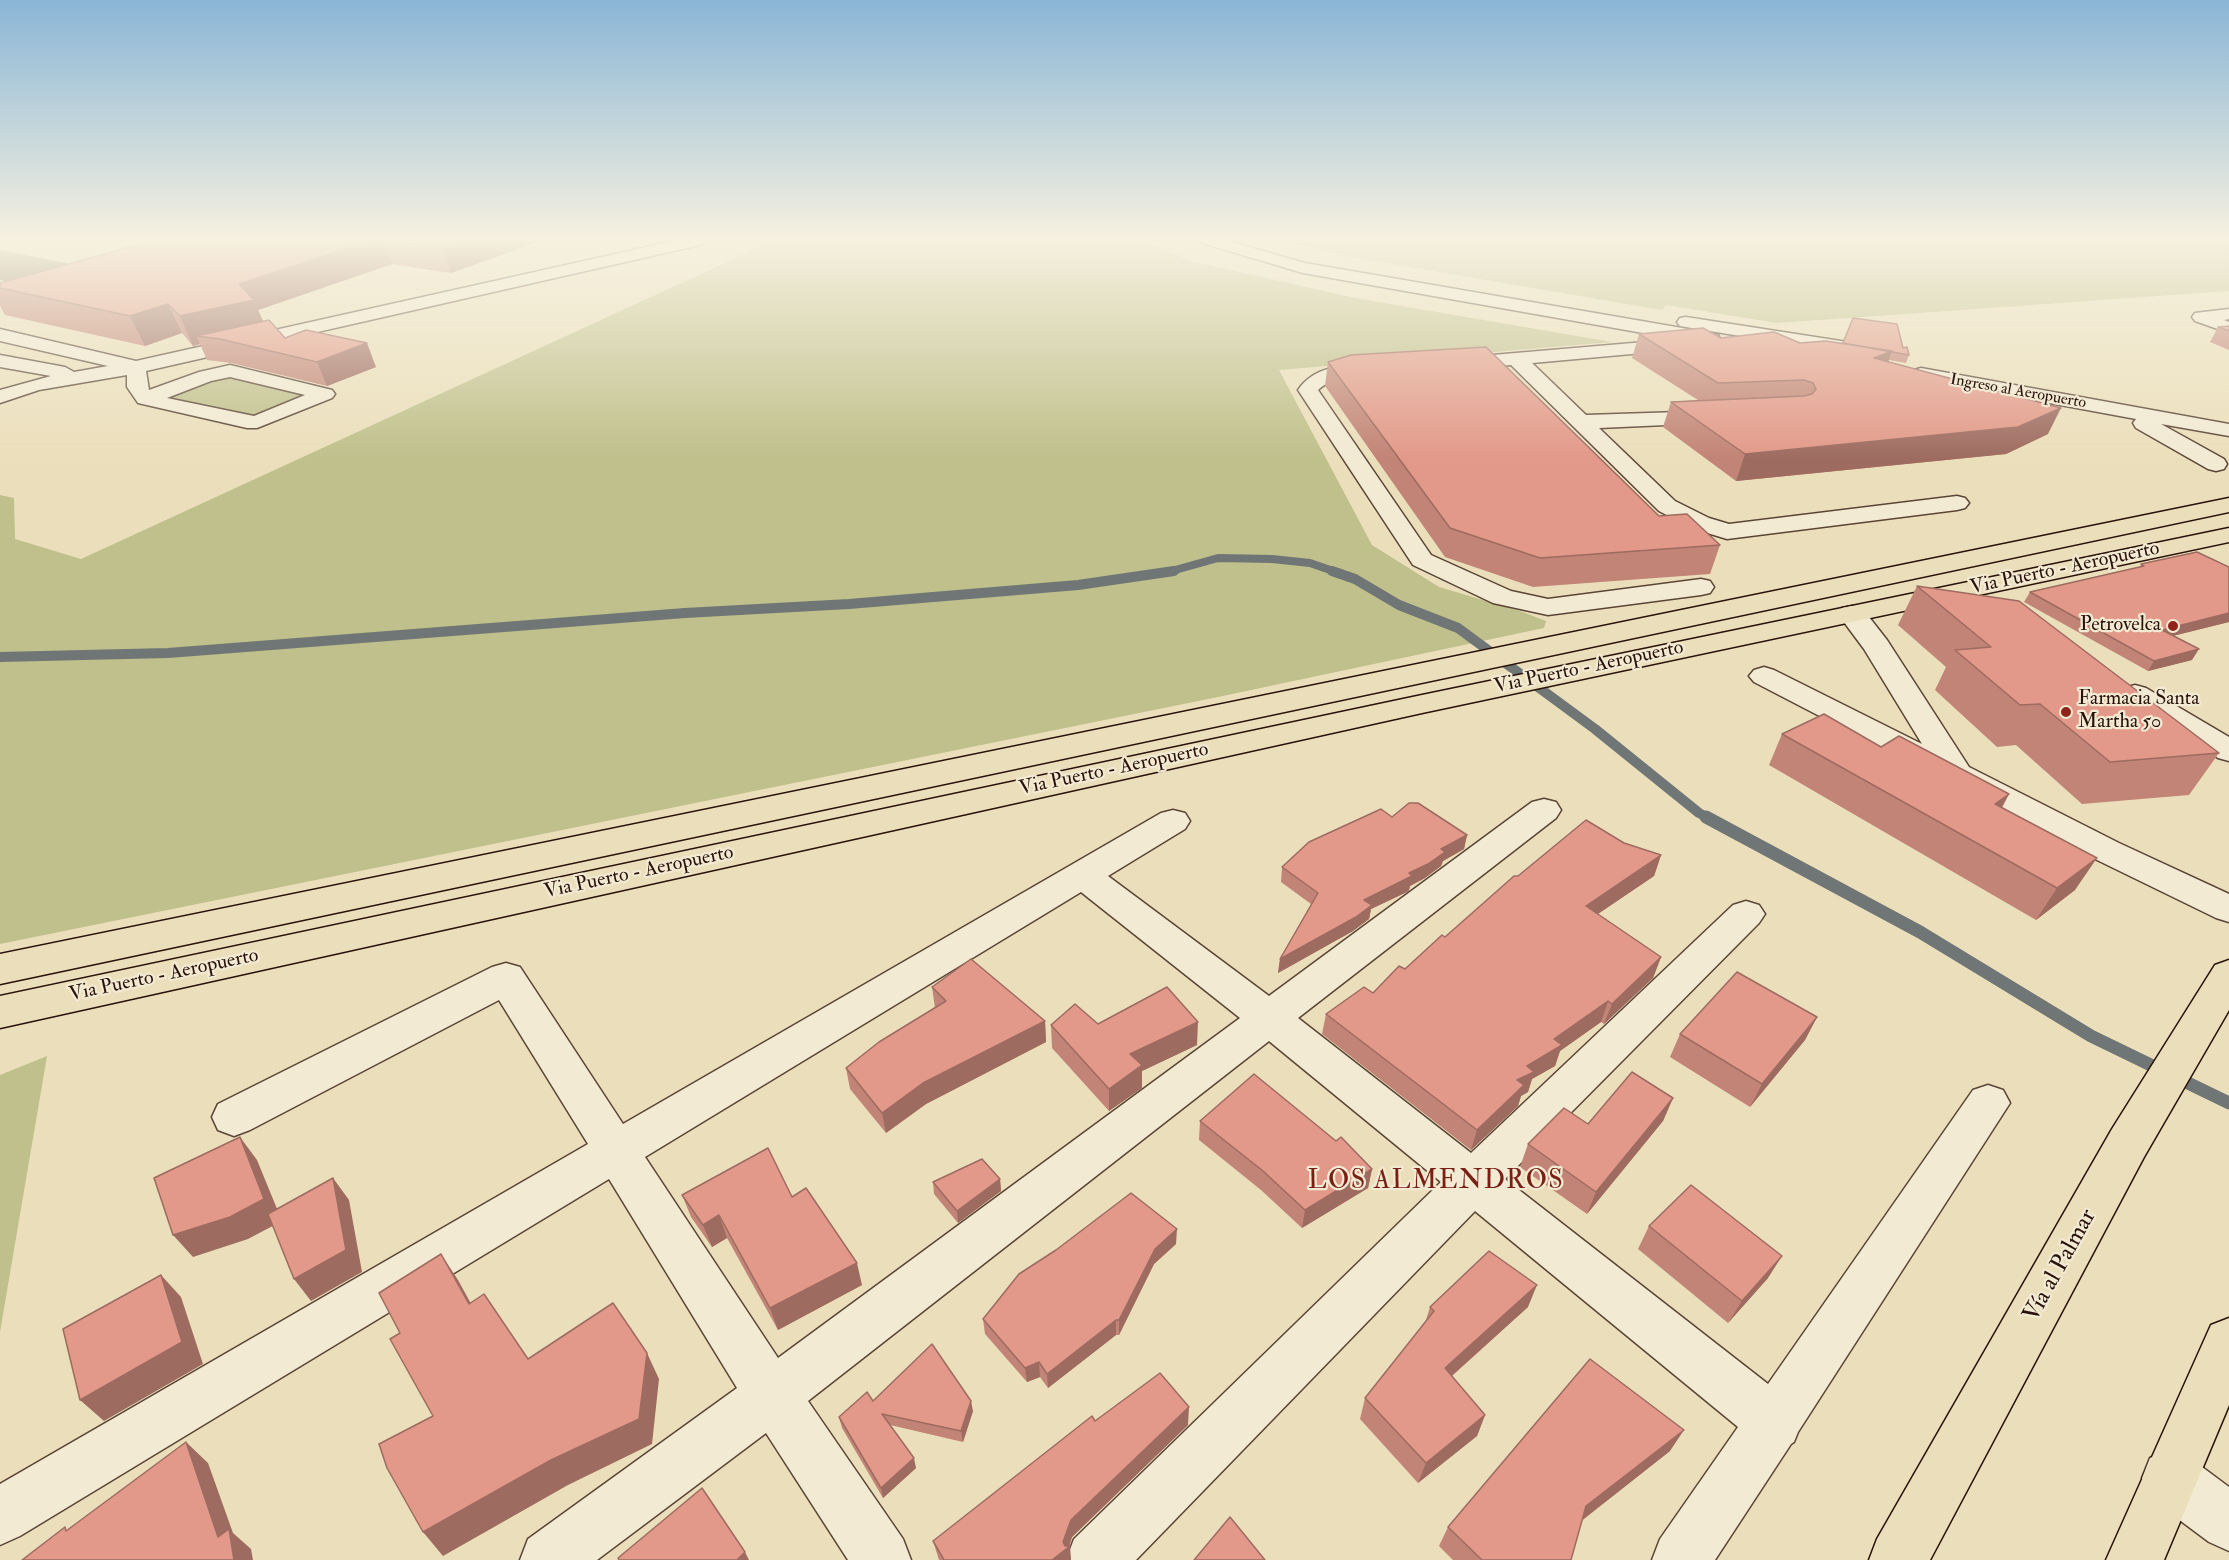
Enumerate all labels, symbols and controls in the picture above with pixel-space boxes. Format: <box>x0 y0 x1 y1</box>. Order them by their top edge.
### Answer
street label: Ingreso al Aeropuerto <box>1948 371 2088 413</box>
street label: Via Puerto - Aeropuerto <box>1968 537 2162 601</box>
place label: Petrovelca <box>2080 614 2161 638</box>
marker: Petrovelca <box>2166 619 2180 633</box>
street label: Via Puerto - Aeropuerto <box>1492 636 1686 700</box>
place label: Farmacia Santa Martha 50 <box>2078 688 2199 735</box>
marker: Farmacia Santa Martha 50 <box>2059 705 2073 719</box>
street label: Via Puerto - Aeropuerto <box>1017 738 1211 802</box>
street label: Via Puerto - Aeropuerto <box>542 841 736 905</box>
street label: Via Puerto - Aeropuerto <box>67 944 261 1008</box>
district label: LOS ALMENDROS <box>1308 1166 1564 1198</box>
street label: Vía al Palmar <box>2018 1205 2104 1327</box>

